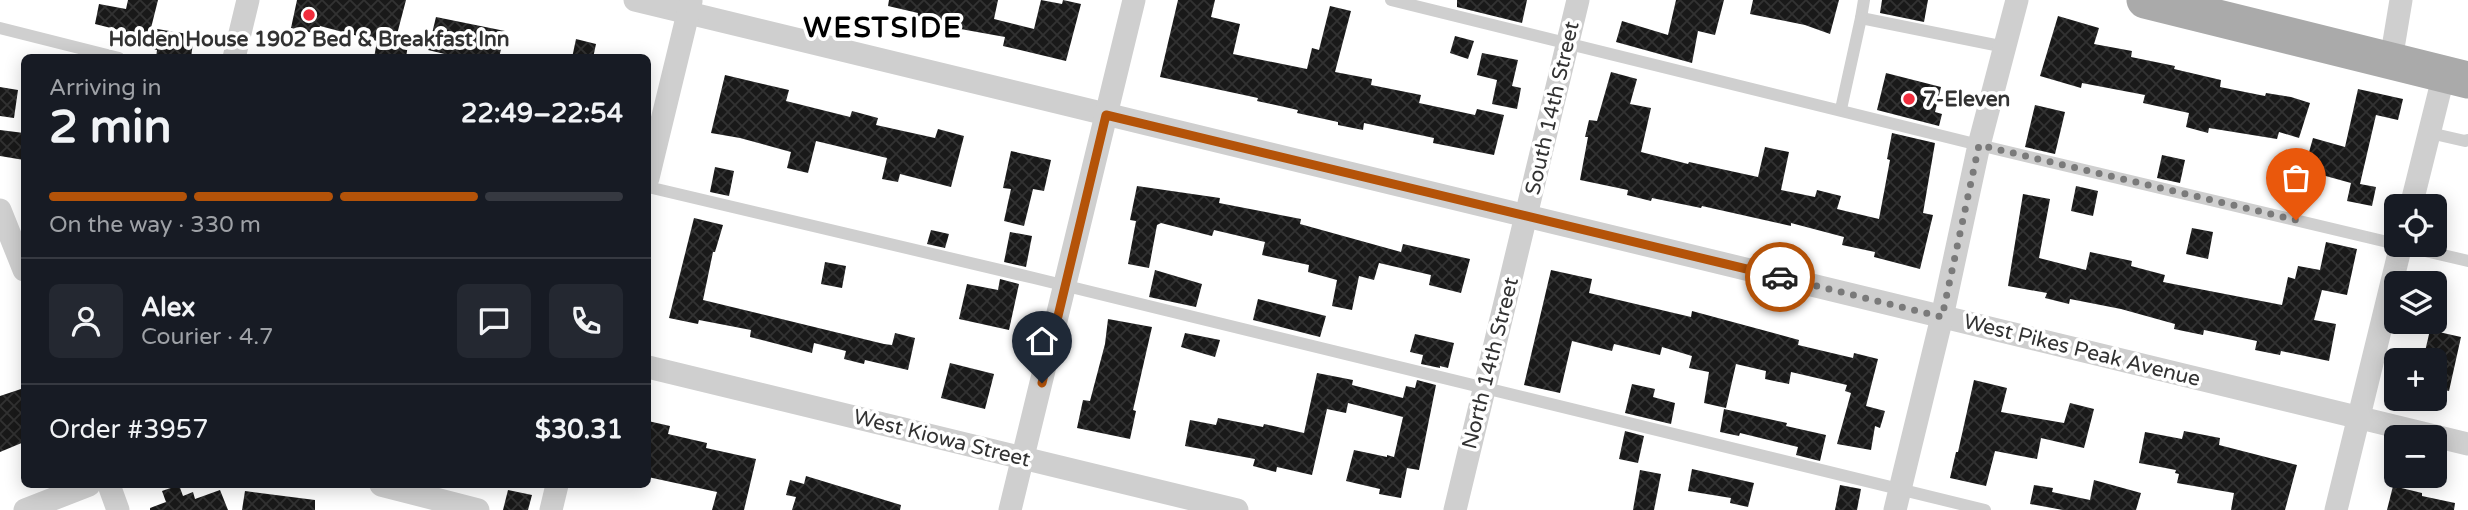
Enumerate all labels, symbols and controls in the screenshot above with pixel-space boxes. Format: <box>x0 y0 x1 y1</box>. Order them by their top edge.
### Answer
marker: Holden House 1902 Bed & Breakfast Inn <box>301 7 317 23</box>
district label: WESTSIDE <box>803 11 963 45</box>
street label: South 14th Street <box>1520 19 1585 197</box>
place label: Holden House 1902 Bed & Breakfast Inn <box>108 27 510 52</box>
text: Arriving in <box>49 74 162 102</box>
place label: 7-Eleven <box>1923 87 2010 112</box>
marker: 7-Eleven <box>1901 91 1917 107</box>
text: 22:49–22:54 <box>461 98 623 129</box>
text: 2 min <box>49 100 172 155</box>
pin <box>2266 148 2326 220</box>
icon: bag <box>2277 159 2315 197</box>
map controls <box>2384 194 2447 488</box>
button: locate <box>2384 194 2447 257</box>
text: On the way · 330 m <box>49 211 261 239</box>
courier <box>1745 242 1815 312</box>
icon: car <box>1761 258 1799 296</box>
button: layers <box>2384 271 2447 334</box>
street label: North 14th Street <box>1457 275 1524 452</box>
button: person <box>49 284 123 358</box>
button: chat <box>457 284 531 358</box>
button: phone <box>549 284 623 358</box>
text: Alex <box>141 292 195 323</box>
street label: West Pikes Peak Avenue <box>1961 309 2203 392</box>
pin <box>1012 311 1072 383</box>
icon: home <box>1023 322 1061 360</box>
text: Courier · 4.7 <box>141 323 274 351</box>
button: + <box>2384 348 2447 411</box>
street label: West Kiowa Street <box>851 404 1033 473</box>
text: Order #3957 <box>49 414 209 445</box>
text: $30.31 <box>535 414 623 445</box>
button: − <box>2384 425 2447 488</box>

